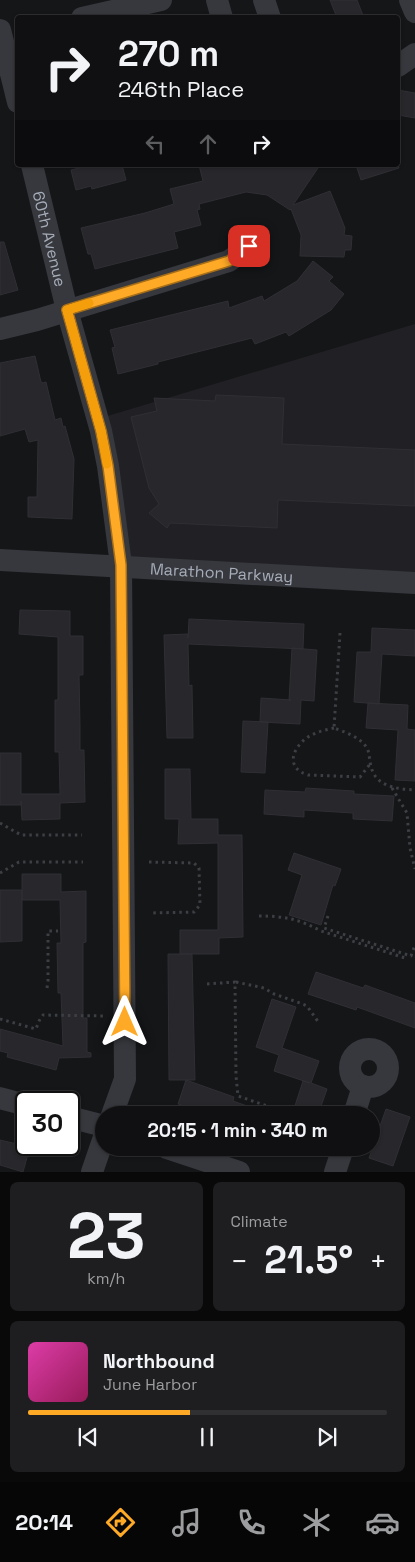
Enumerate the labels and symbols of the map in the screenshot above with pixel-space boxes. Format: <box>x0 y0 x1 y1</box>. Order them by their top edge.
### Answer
street label: 60th Avenue <box>28 189 71 289</box>
pin <box>228 225 270 267</box>
street label: Marathon Parkway <box>150 558 294 587</box>
position arrow <box>98 995 150 1047</box>
speed limit sign: 30 <box>15 1091 80 1156</box>

